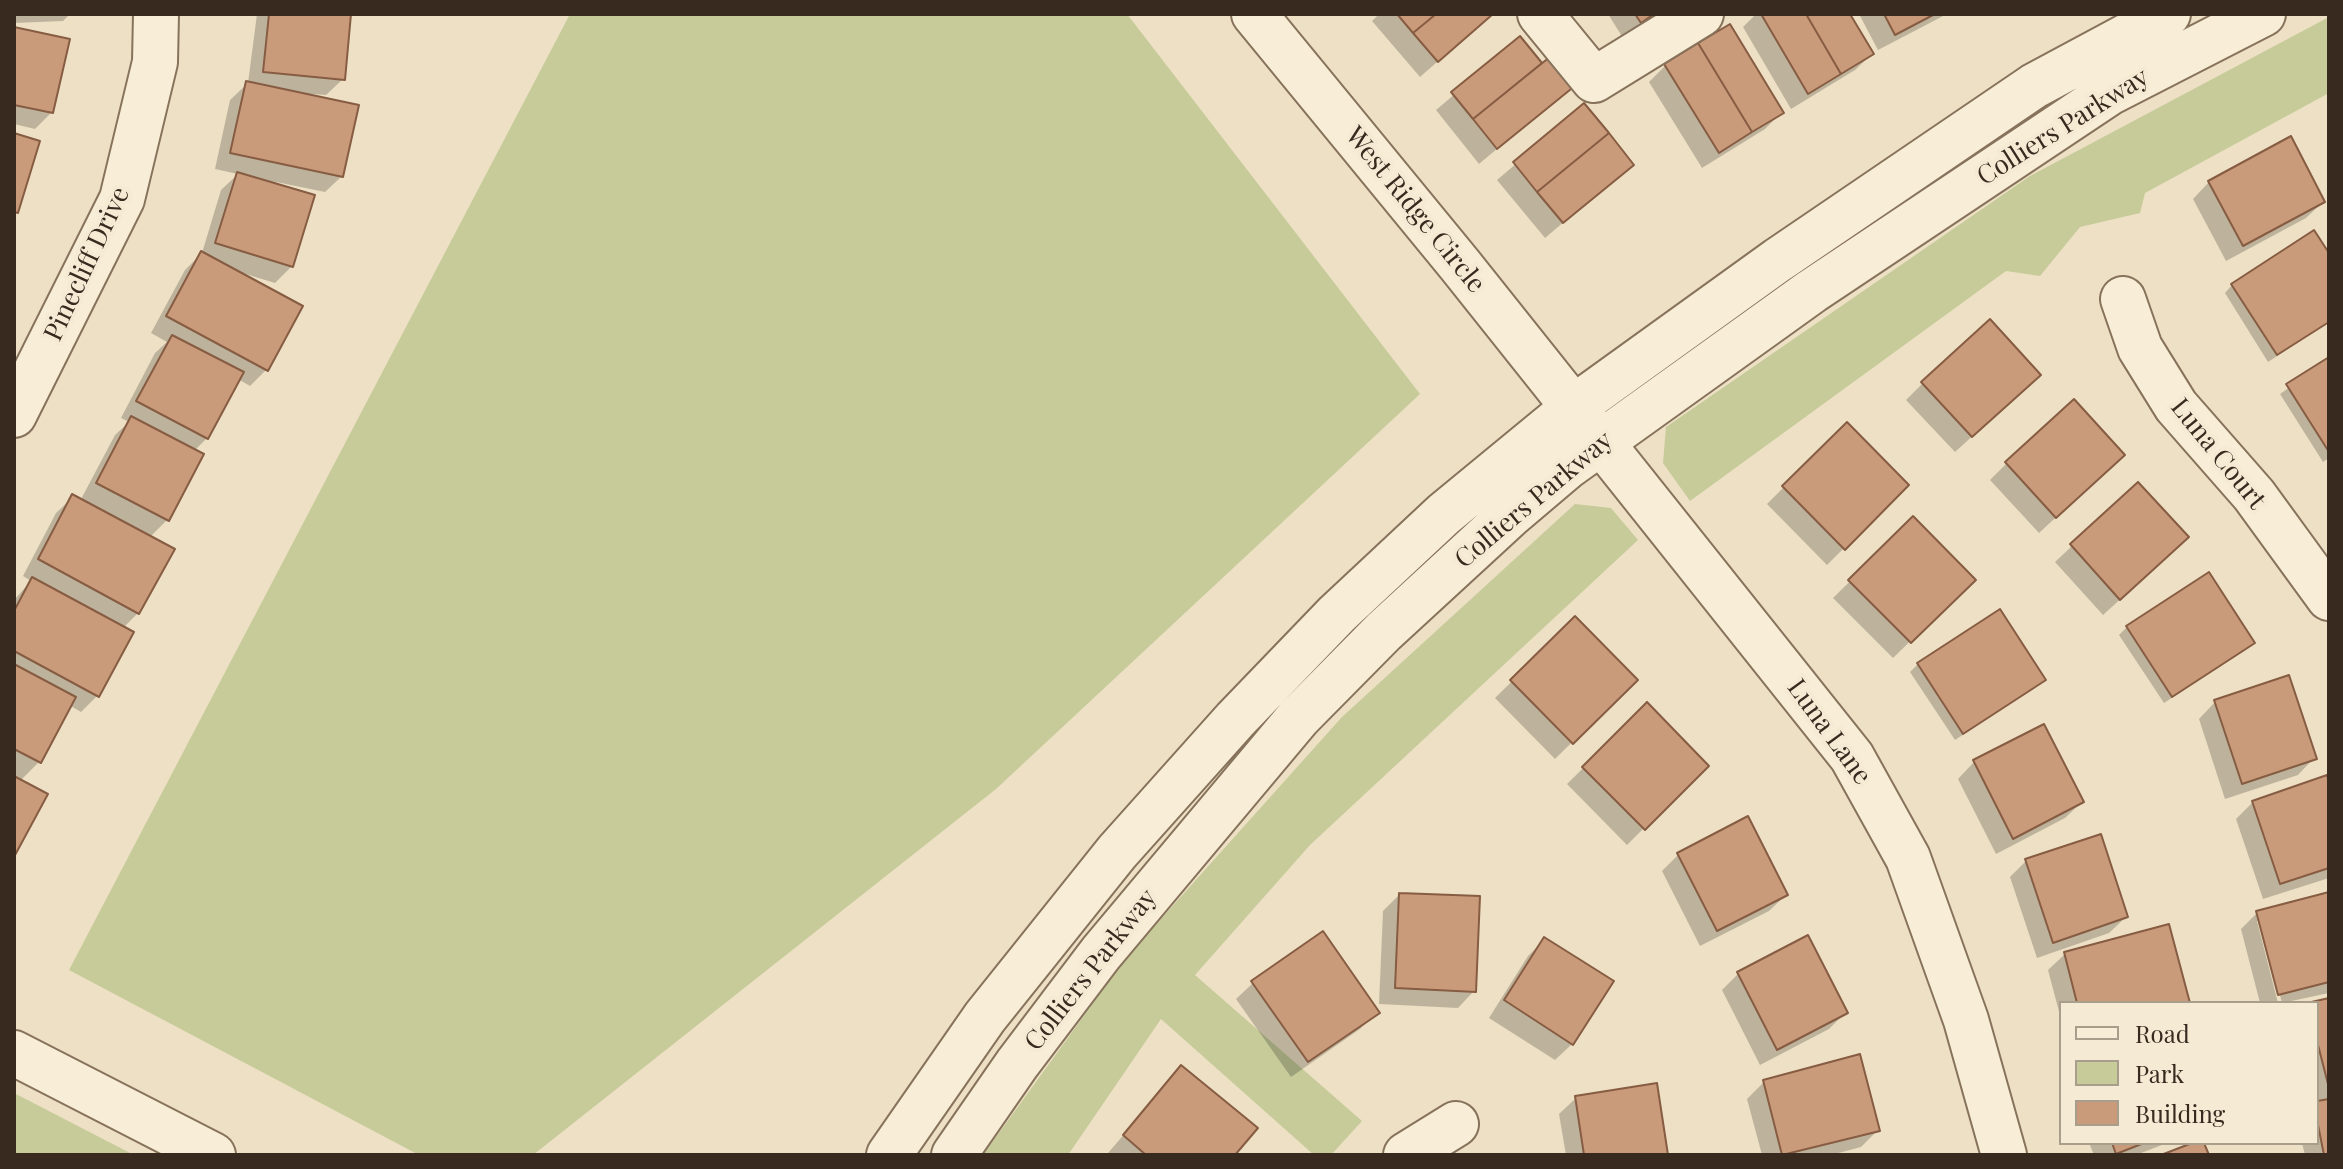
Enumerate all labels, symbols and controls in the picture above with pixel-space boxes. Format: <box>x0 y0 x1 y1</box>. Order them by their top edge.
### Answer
street label: Colliers Parkway <box>1972 62 2154 192</box>
street label: West Ridge Circle <box>1339 121 1491 299</box>
street label: Pinecliff Drive <box>38 182 136 346</box>
street label: Luna Court <box>2164 392 2272 516</box>
street label: Colliers Parkway <box>1449 425 1619 575</box>
street label: Luna Lane <box>1780 673 1878 791</box>
street label: Colliers Parkway <box>1018 883 1164 1057</box>
legend <box>2059 1001 2319 1145</box>
text: Road <box>2135 1017 2190 1049</box>
text: Park <box>2135 1057 2184 1089</box>
text: Building <box>2135 1097 2225 1129</box>

